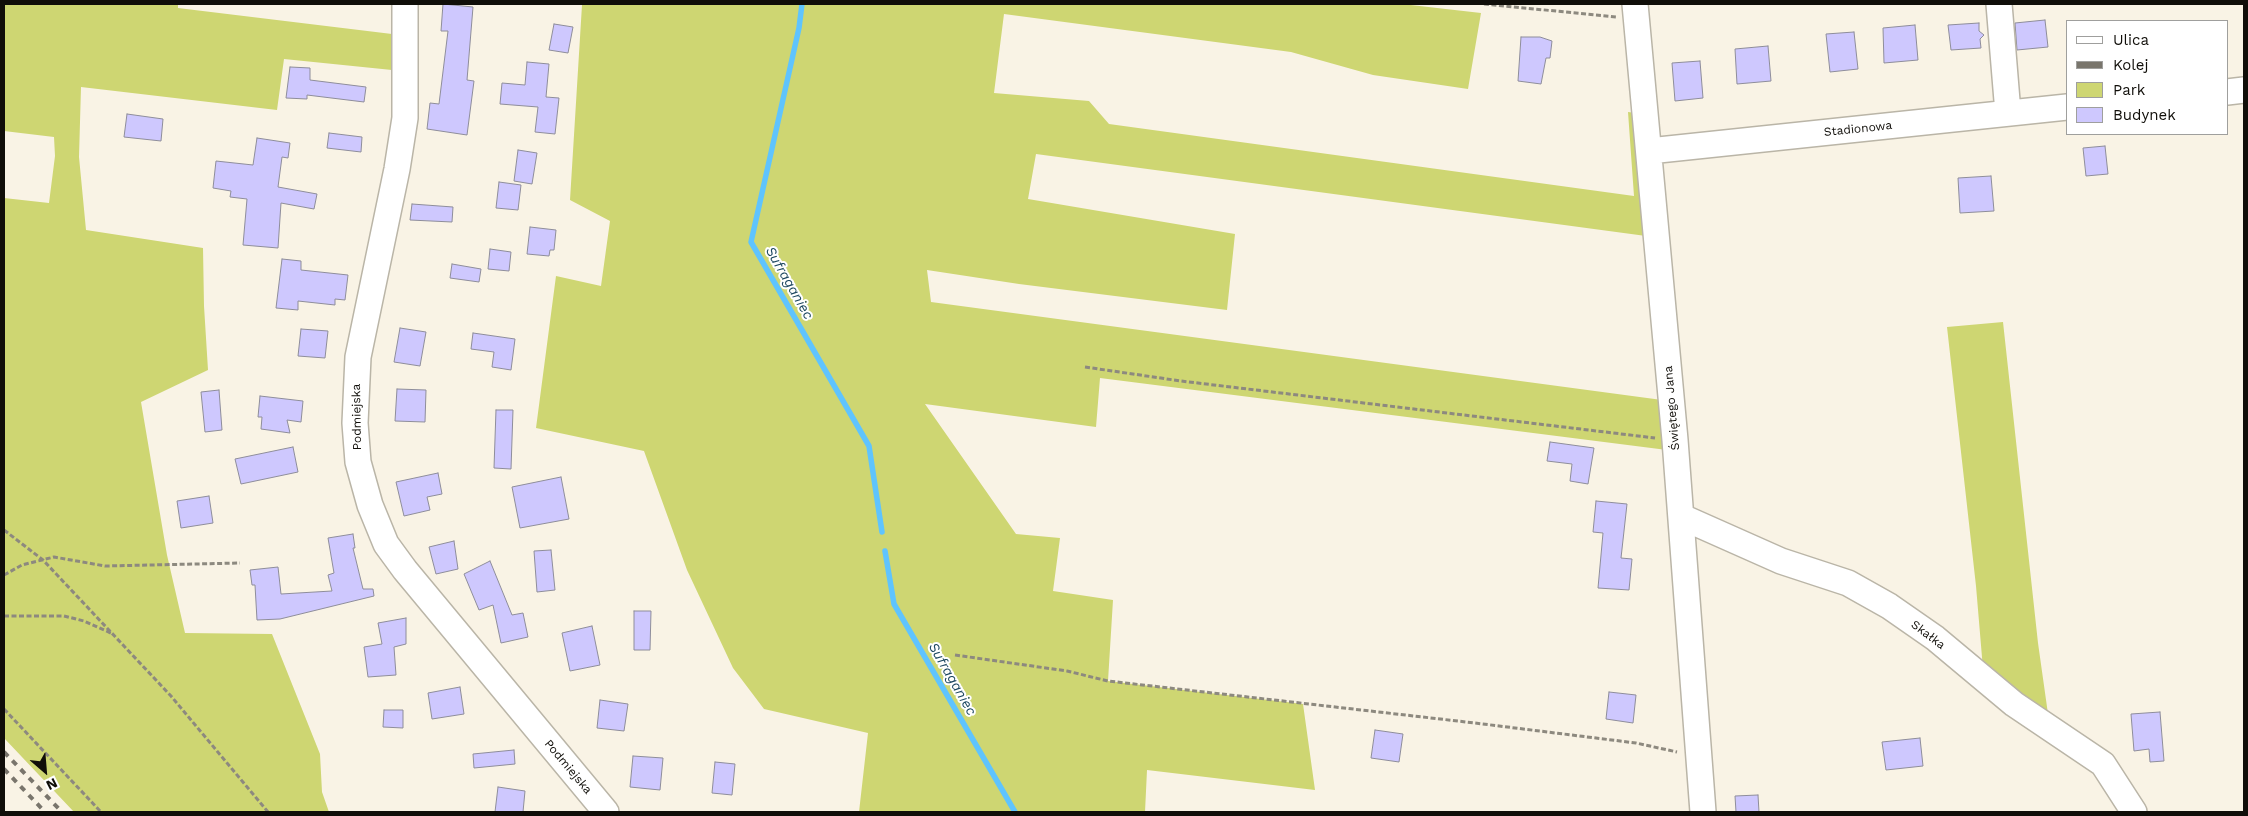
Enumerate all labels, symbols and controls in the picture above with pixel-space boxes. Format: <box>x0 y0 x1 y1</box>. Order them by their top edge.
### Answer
legend <box>2066 20 2228 135</box>
text: Ulica <box>2113 31 2149 49</box>
text: Kolej <box>2113 56 2148 74</box>
text: Park <box>2113 81 2145 99</box>
text: Budynek <box>2113 106 2176 124</box>
street label: Stadionowa <box>1823 118 1893 140</box>
water label: Sufraganiec <box>761 244 817 322</box>
street label: Świętego Jana <box>1661 365 1683 451</box>
street label: Podmiejska <box>349 384 365 450</box>
street label: Skałka <box>1908 617 1948 653</box>
water label: Sufraganiec <box>924 640 980 718</box>
street label: Podmiejska <box>541 737 595 797</box>
north arrow <box>20 746 70 796</box>
text: N <box>44 775 60 794</box>

